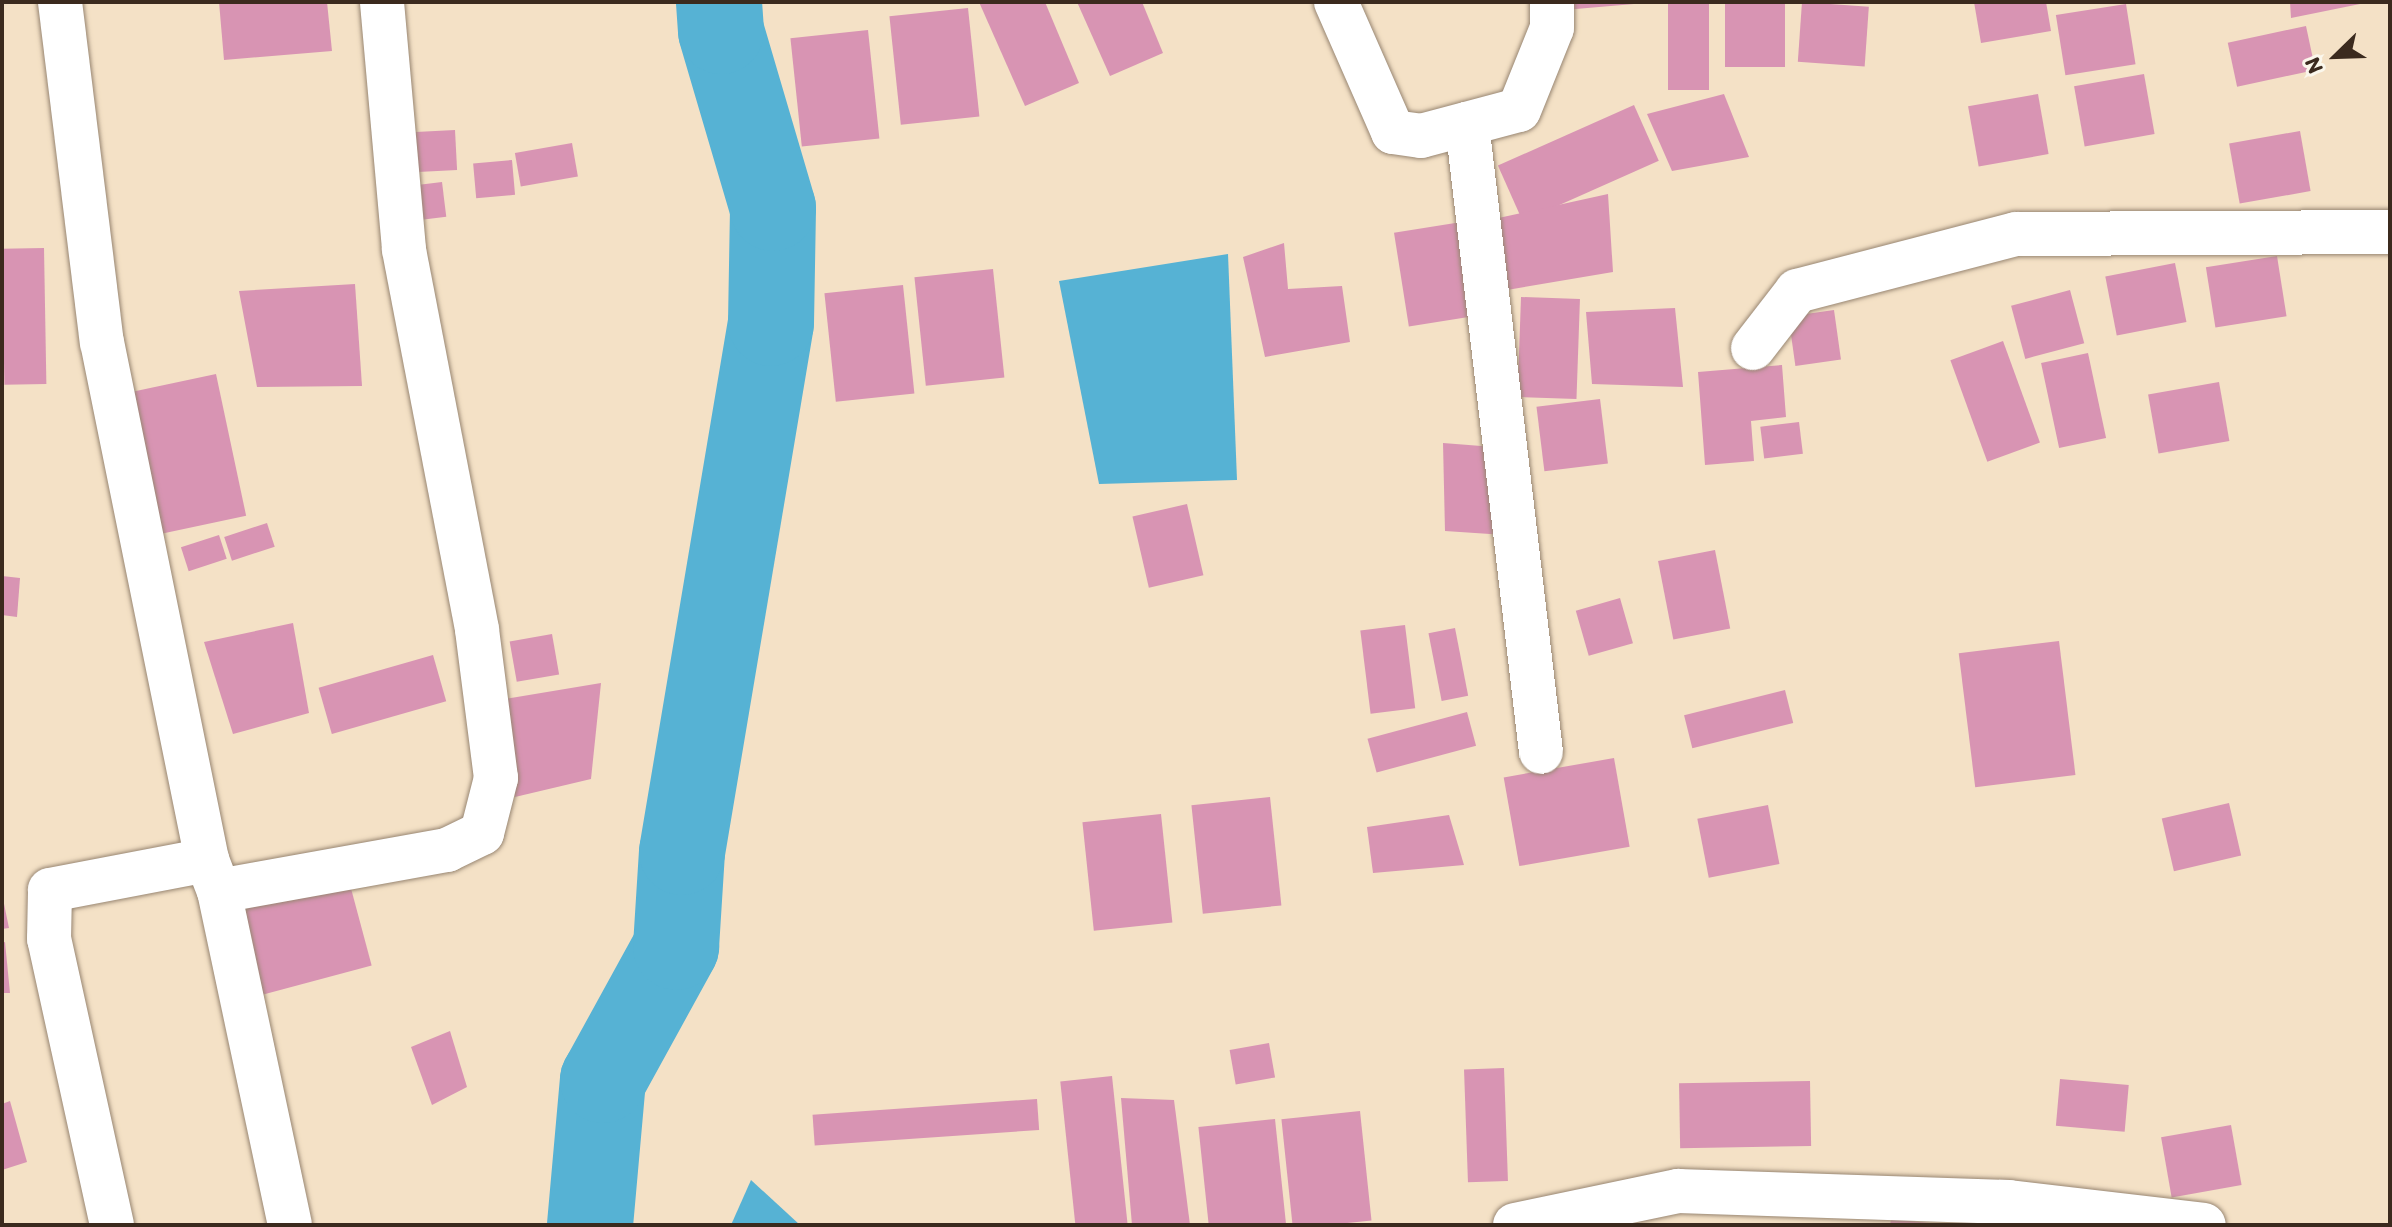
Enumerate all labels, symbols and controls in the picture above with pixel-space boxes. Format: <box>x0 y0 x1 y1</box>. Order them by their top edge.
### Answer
north arrow <box>2296 16 2376 96</box>
text: N <box>2298 53 2329 78</box>

